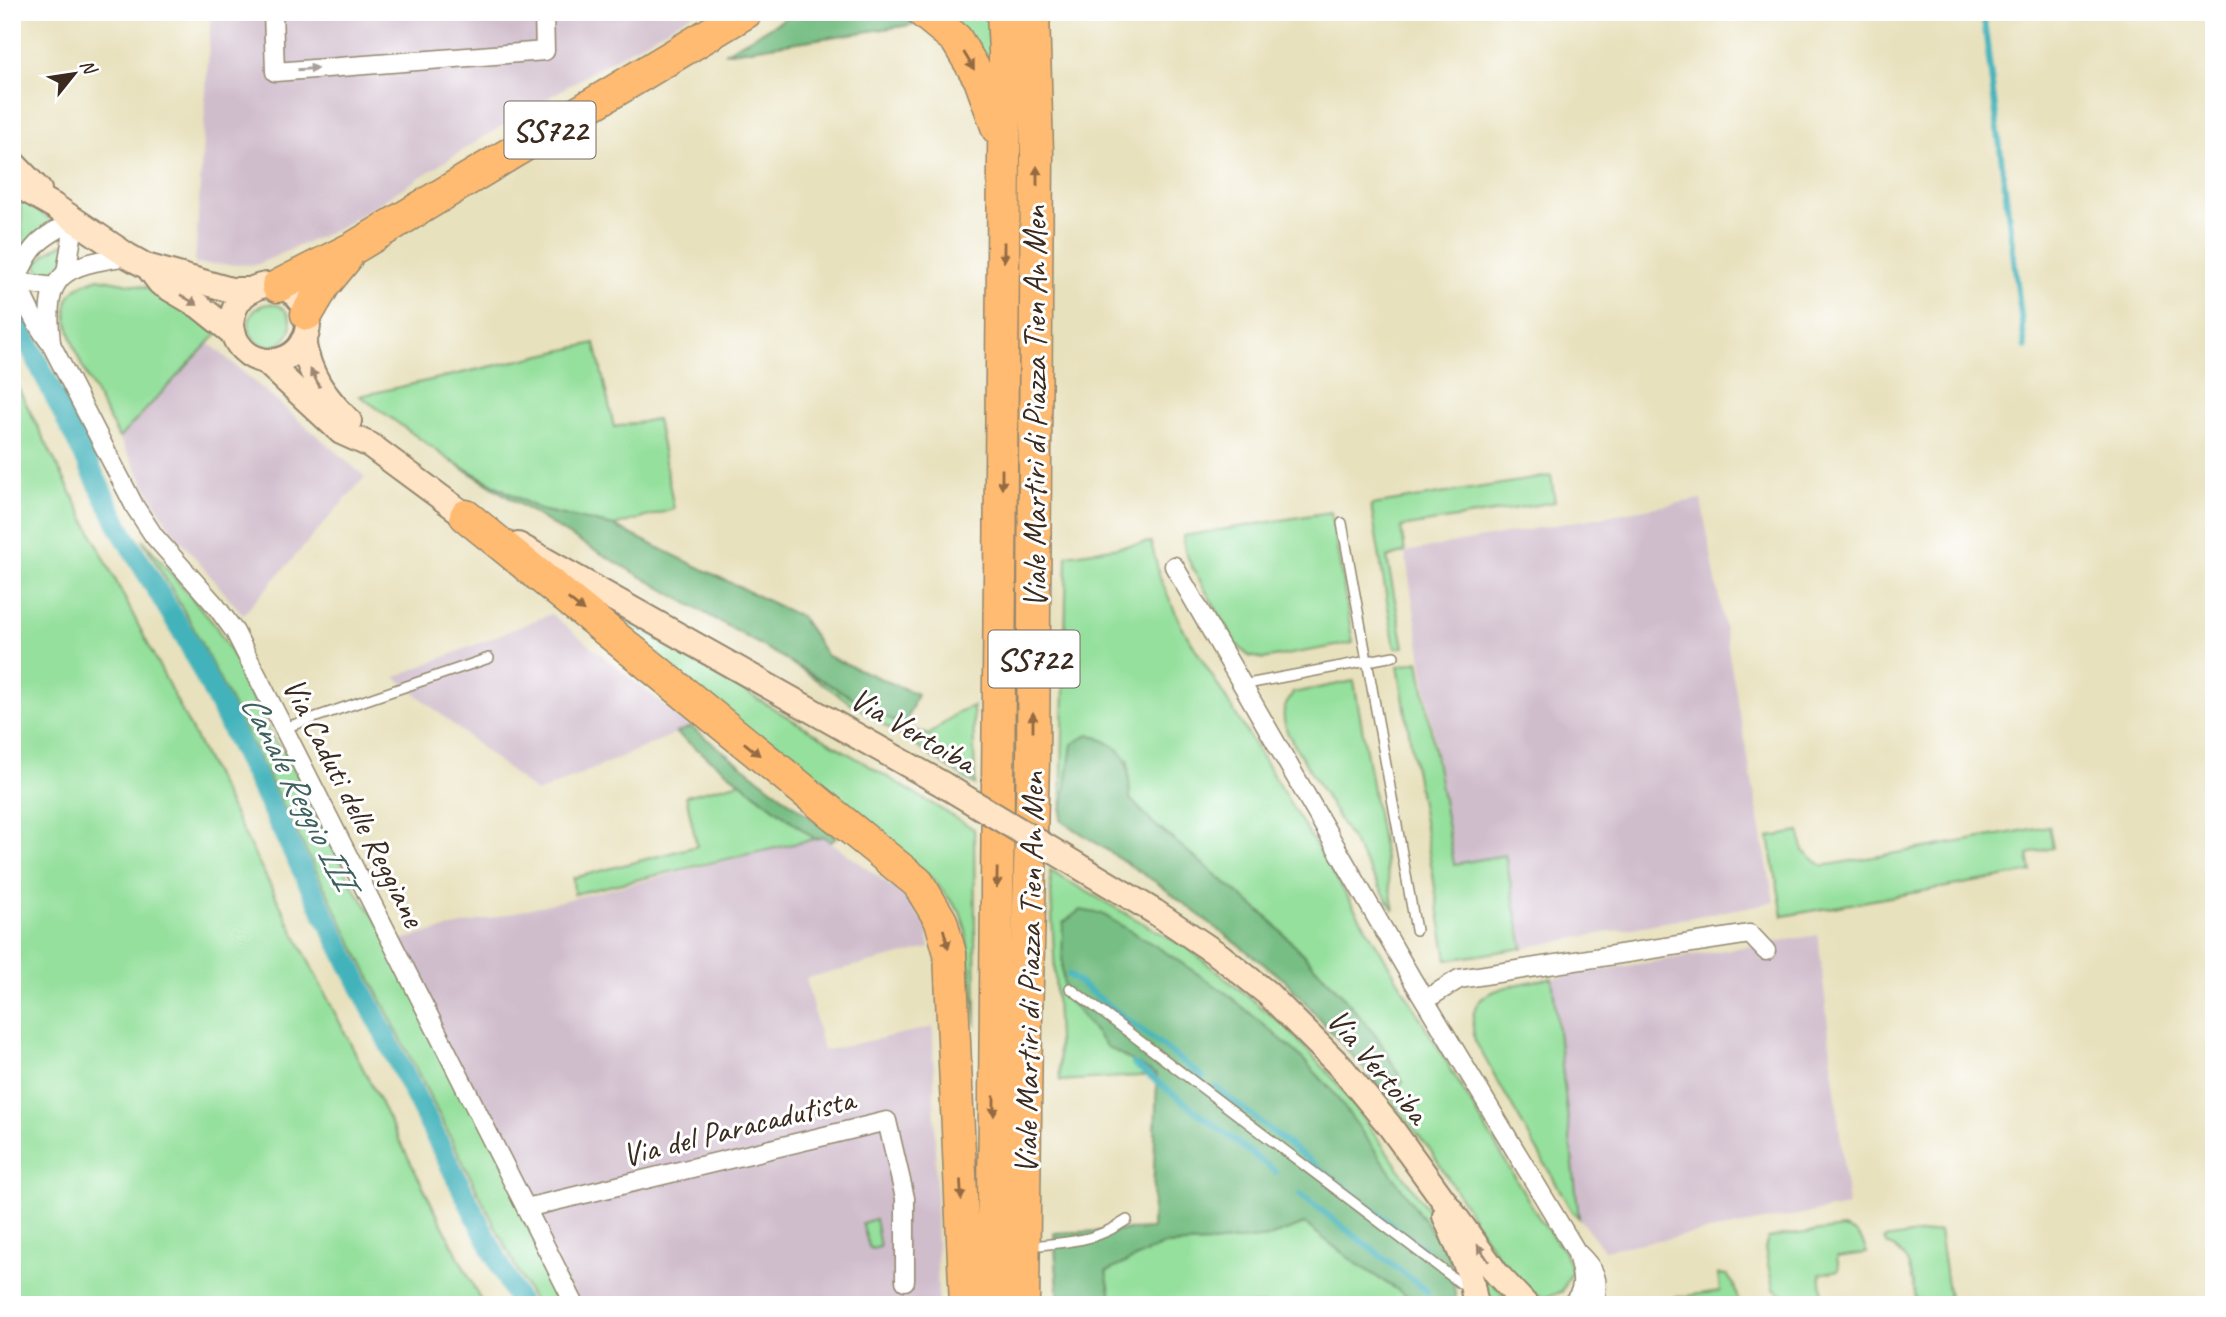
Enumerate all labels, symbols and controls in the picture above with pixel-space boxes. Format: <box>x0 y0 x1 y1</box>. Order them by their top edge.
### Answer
north arrow <box>38 38 108 108</box>
one-way arrow <box>963 52 975 71</box>
text: N <box>75 55 103 80</box>
one-way arrow <box>297 63 319 74</box>
road number: SS722 <box>504 102 596 159</box>
one-way arrow <box>1031 165 1043 187</box>
street label: Viale Martiri di Piazza Tien An Men <box>1014 205 1056 608</box>
one-way arrow <box>998 241 1010 263</box>
one-way arrow <box>180 294 199 306</box>
one-way arrow <box>309 368 321 387</box>
one-way arrow <box>996 469 1008 491</box>
one-way arrow <box>567 597 584 612</box>
road number: SS722 <box>988 630 1080 688</box>
street label: Via Caduti delle Reggiane <box>273 670 436 936</box>
street label: Via Vertoiba <box>843 677 985 784</box>
water label: Canale Reggio III <box>231 686 373 906</box>
one-way arrow <box>1028 711 1039 733</box>
one-way arrow <box>743 741 761 756</box>
street label: Viale Martiri di Piazza Tien An Men <box>1004 771 1054 1174</box>
one-way arrow <box>991 868 1003 890</box>
one-way arrow <box>941 928 952 950</box>
street label: Via Vertoiba <box>1318 1000 1440 1134</box>
street label: Via del Paracadutista <box>618 1077 861 1176</box>
one-way arrow <box>988 1095 1000 1117</box>
one-way arrow <box>956 1179 967 1201</box>
one-way arrow <box>1476 1243 1489 1262</box>

